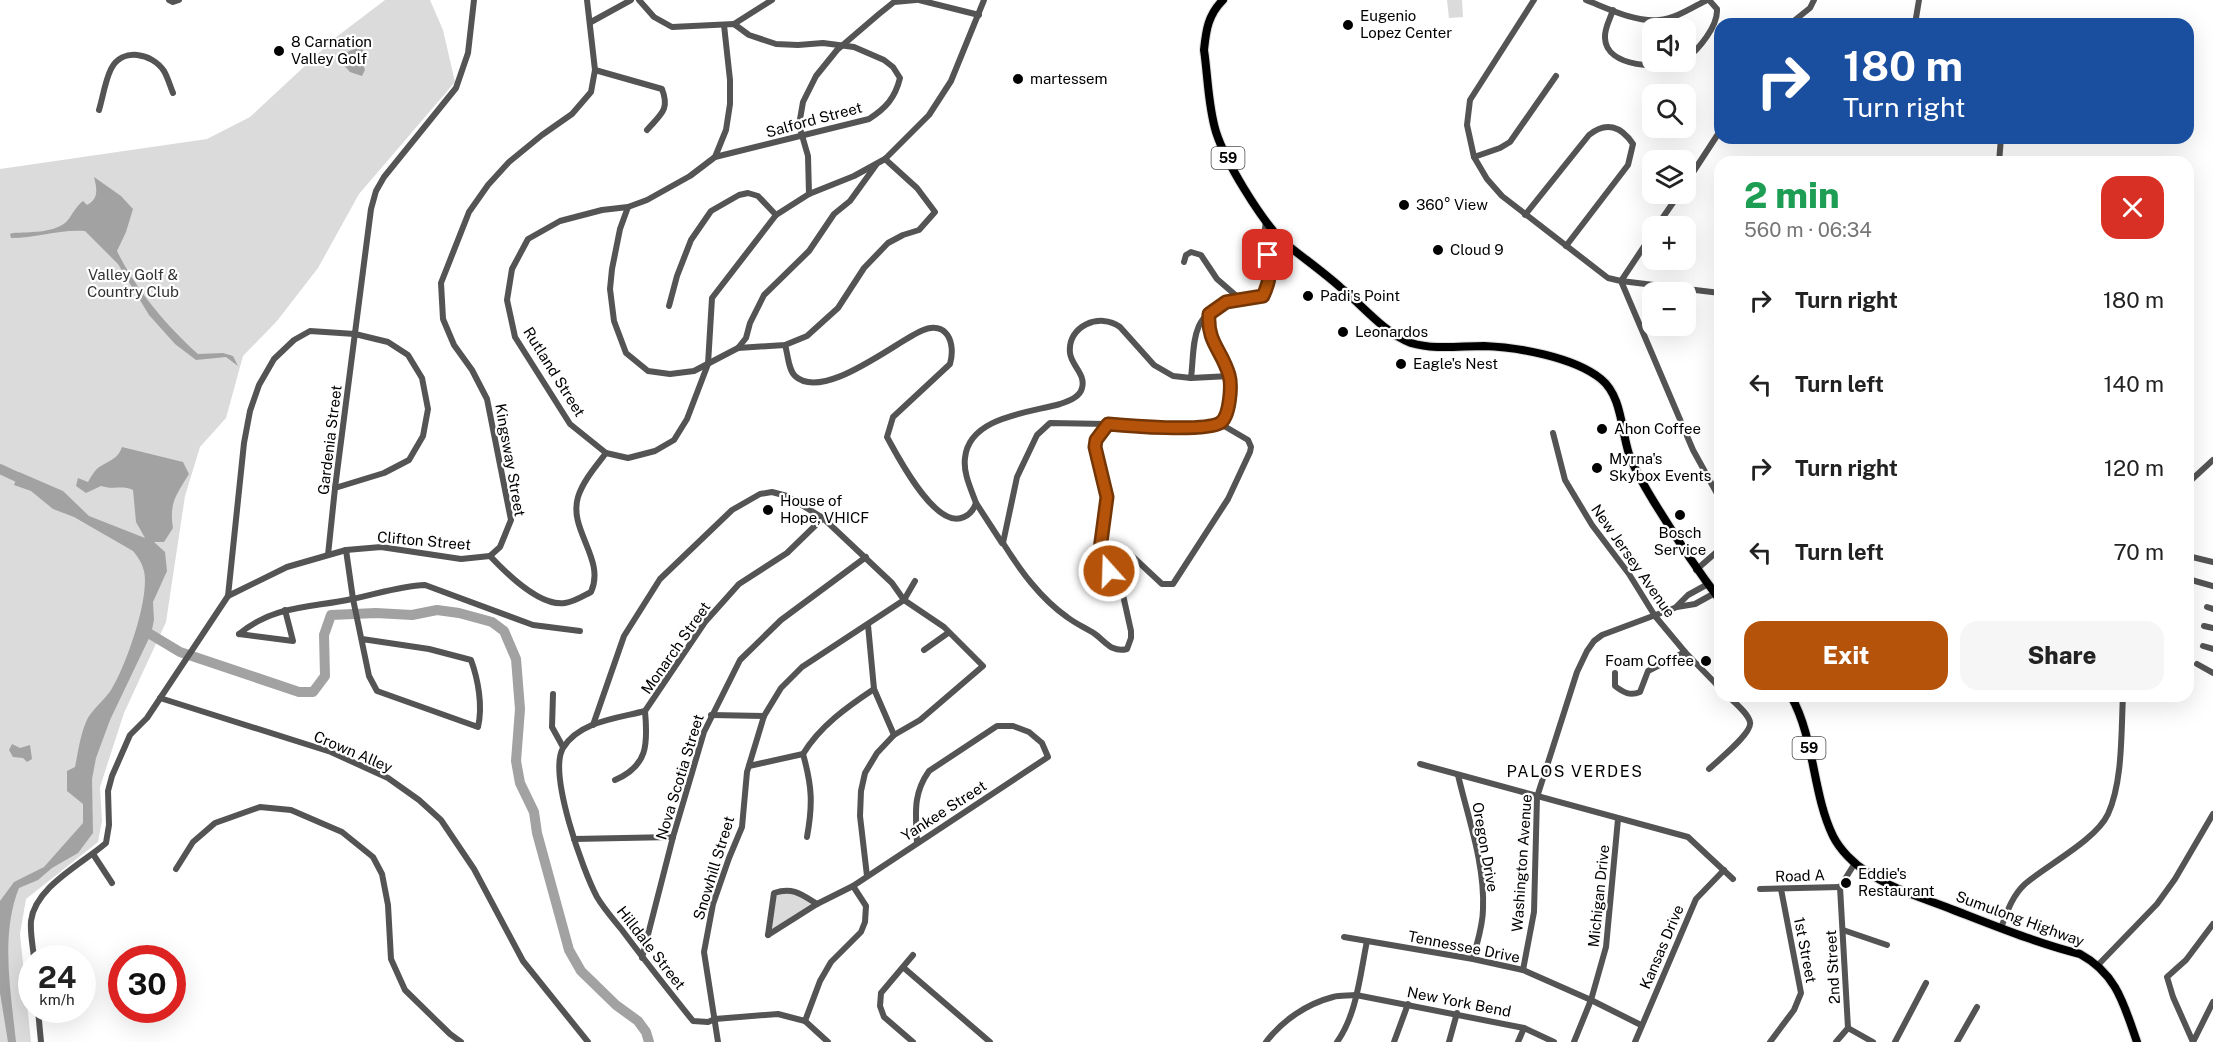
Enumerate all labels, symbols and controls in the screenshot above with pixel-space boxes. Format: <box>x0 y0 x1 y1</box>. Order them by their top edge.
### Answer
place label: Eugenio Lopez Center <box>1360 7 1452 41</box>
marker: Eugenio Lopez Center <box>1341 18 1355 32</box>
map controls <box>1642 18 1696 336</box>
button: sound <box>1642 18 1696 72</box>
place label: 8 Carnation Valley Golf <box>291 33 372 67</box>
text: 180 m <box>1843 41 1963 90</box>
icon: right <box>1744 42 1822 120</box>
marker: 8 Carnation Valley Golf <box>272 44 286 58</box>
place label: martessem <box>1030 70 1108 87</box>
marker: martessem <box>1011 72 1025 86</box>
button: search <box>1642 84 1696 138</box>
text: Turn right <box>1843 91 1966 123</box>
street label: Salford Street <box>764 98 864 141</box>
road number: 59 <box>1212 147 1244 169</box>
button: layers <box>1642 150 1696 204</box>
text: 2 min <box>1744 174 1840 216</box>
button: close <box>2101 176 2164 239</box>
place label: 360° View <box>1416 196 1488 213</box>
marker: 360° View <box>1397 198 1411 212</box>
button: + <box>1642 216 1696 270</box>
text: 560 m · 06:34 <box>1744 218 1872 242</box>
pin <box>1242 229 1293 280</box>
icon: arrive <box>1251 238 1284 271</box>
place label: Cloud 9 <box>1450 241 1504 258</box>
marker: Cloud 9 <box>1431 243 1445 257</box>
park label: Valley Golf & Country Club <box>87 266 179 300</box>
button: − <box>1642 282 1696 336</box>
icon: right <box>1744 284 1777 317</box>
place label: Padi's Point <box>1320 287 1400 304</box>
text: Turn right <box>1795 287 1898 313</box>
text: 180 m <box>2103 287 2164 313</box>
marker: Padi's Point <box>1301 289 1315 303</box>
place label: Leonardos <box>1355 323 1428 340</box>
street label: Rutland Street <box>520 324 589 420</box>
marker: Leonardos <box>1336 325 1350 339</box>
place label: Eagle's Nest <box>1413 355 1498 372</box>
marker: Eagle's Nest <box>1394 357 1408 371</box>
icon: left <box>1744 368 1777 401</box>
text: Turn left <box>1795 371 1884 397</box>
text: 140 m <box>2103 371 2164 397</box>
street label: Gardenia Street <box>314 384 345 496</box>
street label: Kingsway Street <box>492 402 529 518</box>
place label: Ahon Coffee <box>1614 420 1701 437</box>
marker: Ahon Coffee <box>1595 422 1609 436</box>
place label: Myrna's Skybox Events <box>1609 450 1711 484</box>
icon: right <box>1744 452 1777 485</box>
text: Turn right <box>1795 455 1898 481</box>
text: 120 m <box>2104 455 2164 481</box>
marker: Myrna's Skybox Events <box>1590 461 1604 475</box>
place label: House of Hope, VHICF <box>780 492 869 526</box>
street label: New Jersey Avenue <box>1588 501 1679 621</box>
marker: House of Hope, VHICF <box>761 503 775 517</box>
marker: Bosch Service <box>1673 508 1687 522</box>
place label: Bosch Service <box>1654 524 1706 558</box>
street label: Clifton Street <box>376 528 472 553</box>
icon: left <box>1744 536 1777 569</box>
position arrow <box>1077 539 1141 603</box>
text: Turn left <box>1795 539 1884 565</box>
text: 70 m <box>2113 539 2164 565</box>
street label: Monarch Street <box>638 598 714 697</box>
button: Exit <box>1744 621 1948 690</box>
button: Share <box>1960 621 2164 690</box>
place label: Foam Coffee <box>1605 652 1694 669</box>
marker: Foam Coffee <box>1699 654 1713 668</box>
street label: Nova Scotia Street <box>652 712 707 842</box>
street label: Crown Alley <box>311 727 395 776</box>
road number: 59 <box>1792 737 1826 759</box>
district label: PALOS VERDES <box>1507 762 1643 781</box>
street label: Yankee Street <box>898 777 989 844</box>
street label: Washington Avenue <box>1508 794 1535 932</box>
street label: Oregon Drive <box>1469 801 1502 893</box>
street label: Snowhill Street <box>690 814 737 922</box>
street label: Michigan Drive <box>1585 844 1612 948</box>
place label: Eddie's Restaurant <box>1858 865 1935 899</box>
street label: Road A <box>1775 866 1826 885</box>
marker: Eddie's Restaurant <box>1839 876 1853 890</box>
street label: Sumulong Highway <box>1954 887 2087 950</box>
street label: Kansas Drive <box>1636 902 1687 991</box>
street label: Hilldale Street <box>614 903 689 993</box>
street label: 1st Street <box>1791 915 1820 984</box>
street label: Tennessee Drive <box>1407 927 1522 966</box>
street label: 2nd Street <box>1822 929 1843 1004</box>
speed limit sign: 30 <box>108 945 186 1023</box>
text: 24 <box>38 959 76 995</box>
street label: New York Bend <box>1406 983 1513 1020</box>
text: km/h <box>39 991 75 1008</box>

